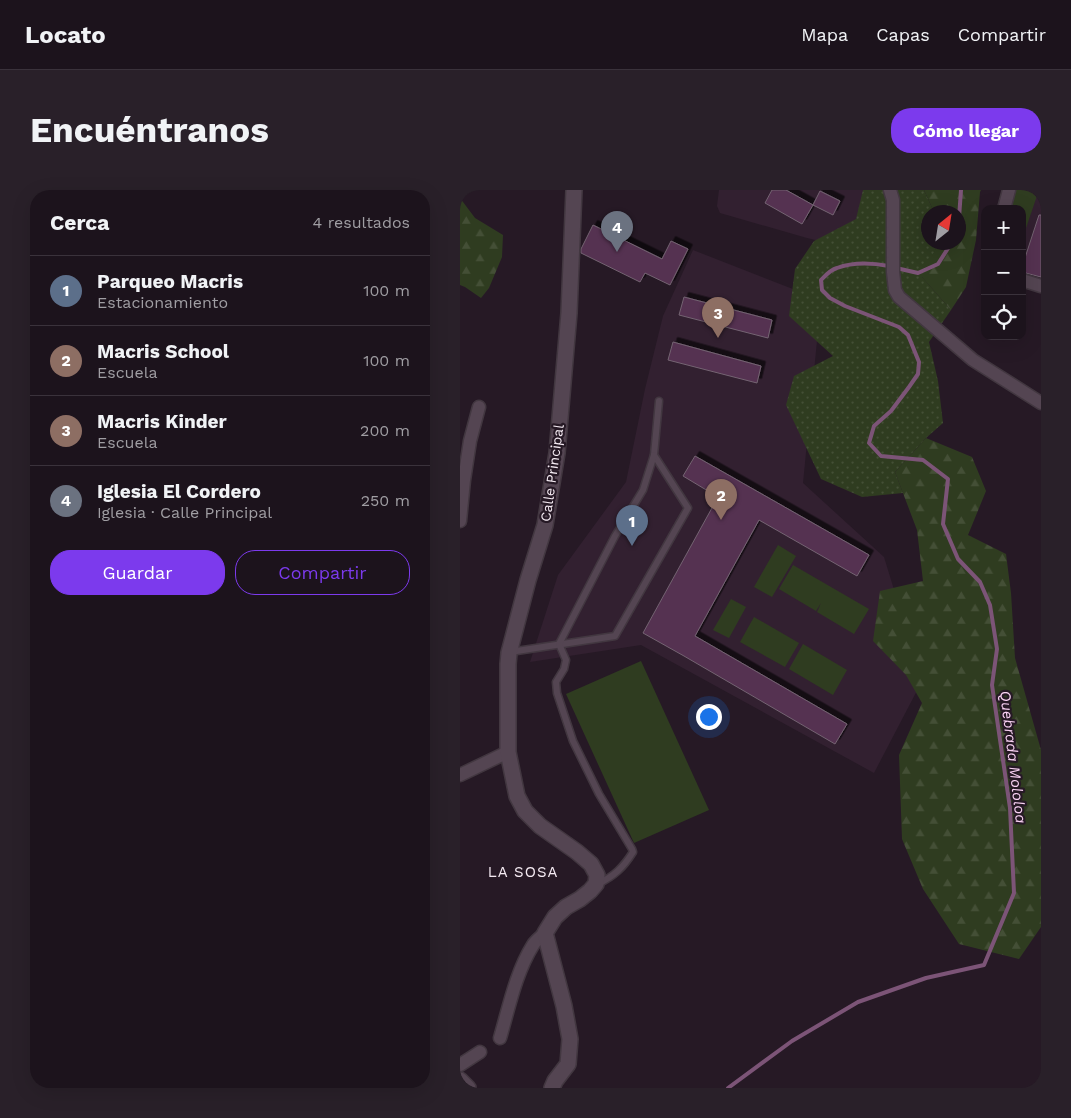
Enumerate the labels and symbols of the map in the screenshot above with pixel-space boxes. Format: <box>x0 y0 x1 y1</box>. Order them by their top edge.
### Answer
north arrow <box>921 205 966 250</box>
pin: 4 <box>601 211 633 252</box>
pin: 3 <box>702 297 734 338</box>
street label: Calle Principal <box>537 423 567 523</box>
pin: 2 <box>705 479 737 520</box>
pin: 1 <box>616 505 648 546</box>
water label: Quebrada Mololoa <box>996 690 1030 824</box>
your location <box>696 704 722 730</box>
district label: LA SOSA <box>488 863 558 881</box>

